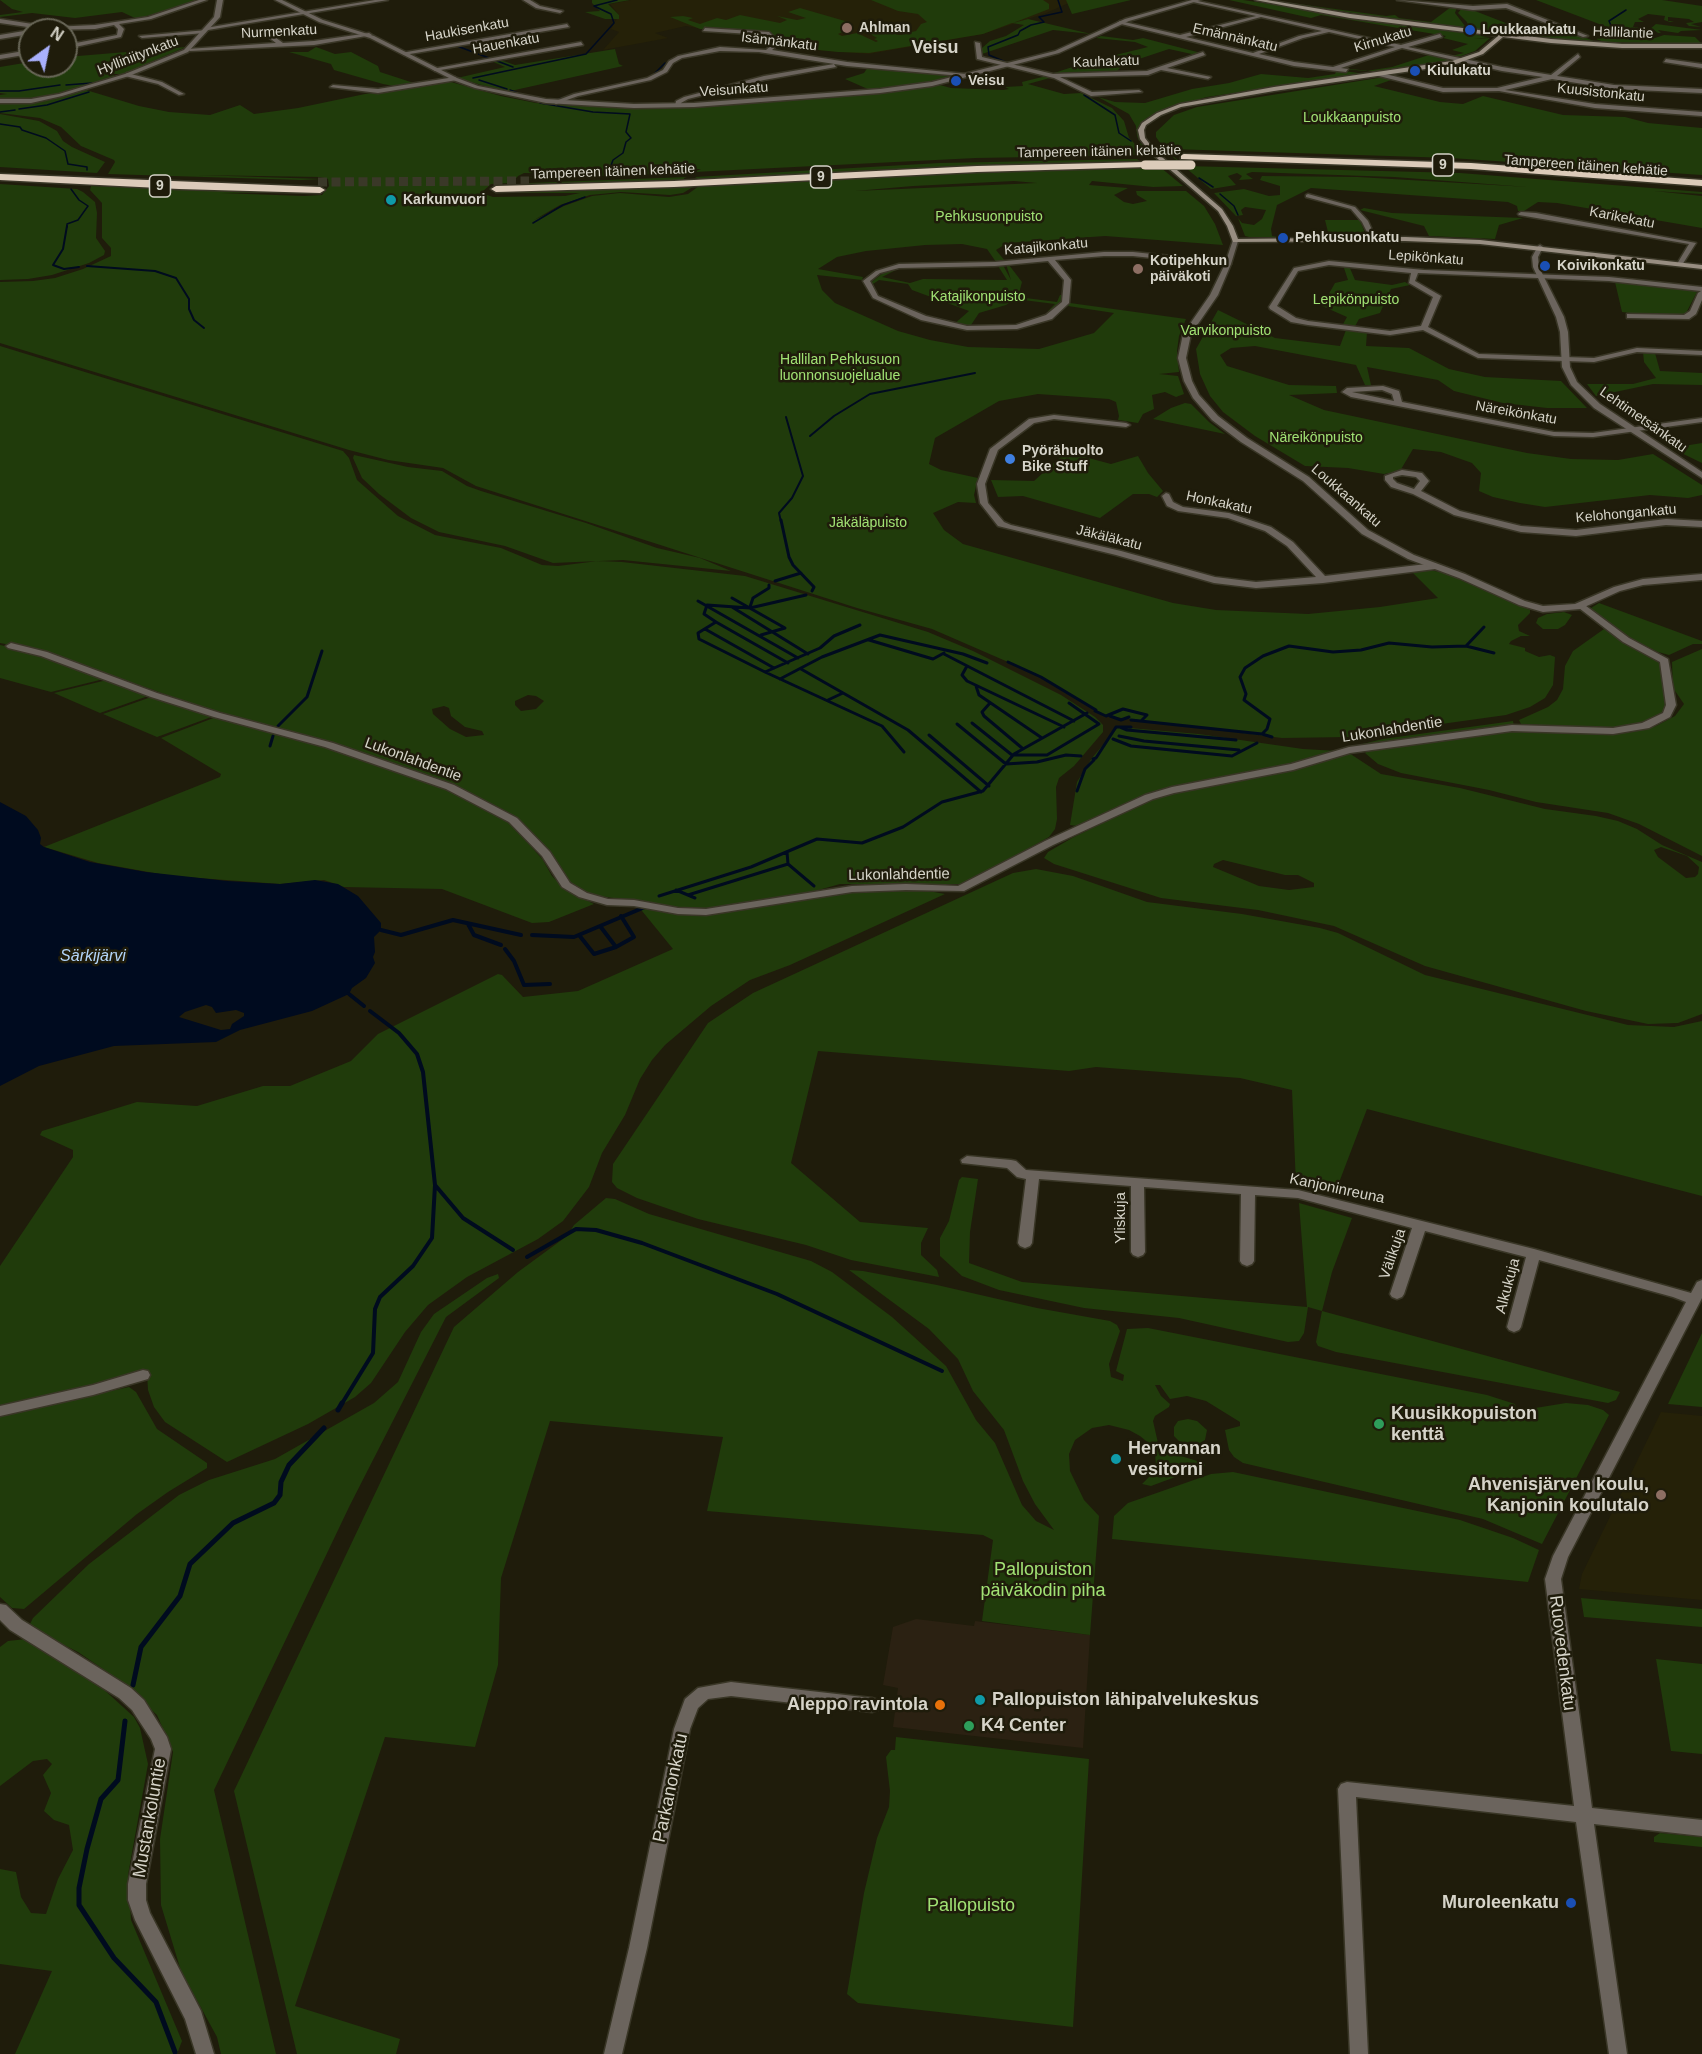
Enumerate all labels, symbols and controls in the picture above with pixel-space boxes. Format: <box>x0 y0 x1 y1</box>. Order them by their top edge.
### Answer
street label: Haukisenkatu <box>424 14 510 46</box>
north arrow <box>18 18 78 78</box>
place label: Ahlman <box>859 20 910 36</box>
street label: Emännänkatu <box>1191 20 1279 56</box>
marker: Ahlman <box>840 21 854 35</box>
street label: Nurmenkatu <box>240 22 318 42</box>
place label: Loukkaankatu <box>1482 22 1576 38</box>
street label: Kirnukatu <box>1352 23 1414 57</box>
marker: Loukkaankatu <box>1463 23 1477 37</box>
text: N <box>48 24 66 44</box>
street label: Hallilantie <box>1592 24 1654 42</box>
street label: Isännänkatu <box>740 29 818 55</box>
street label: Hauenkatu <box>471 30 541 58</box>
street label: Hylliniitynkatu <box>95 33 181 79</box>
district label: Veisu <box>911 37 959 59</box>
street label: Kauhakatu <box>1072 52 1140 72</box>
place label: Kiulukatu <box>1427 63 1491 79</box>
marker: Kiulukatu <box>1408 64 1422 78</box>
place label: Veisu <box>968 73 1005 89</box>
marker: Veisu <box>949 74 963 88</box>
street label: Veisunkatu <box>699 79 769 101</box>
street label: Kuusistonkatu <box>1556 80 1646 106</box>
park label: Loukkaanpuisto <box>1303 110 1401 126</box>
street label: Tampereen itäinen kehätie <box>1017 142 1181 162</box>
street label: Tampereen itäinen kehätie <box>1504 152 1668 180</box>
road number: 9 <box>1432 154 1454 176</box>
street label: Tampereen itäinen kehätie <box>531 161 695 183</box>
road number: 9 <box>810 166 832 188</box>
road number: 9 <box>150 175 170 197</box>
place label: Karkunvuori <box>403 192 485 208</box>
marker: Karkunvuori <box>384 193 398 207</box>
street label: Karikekatu <box>1588 203 1656 233</box>
park label: Pehkusuonpuisto <box>935 209 1043 225</box>
place label: Pehkusuonkatu <box>1295 230 1399 246</box>
marker: Pehkusuonkatu <box>1276 231 1290 245</box>
street label: Katajikonkatu <box>1003 235 1089 259</box>
street label: Lepikönkatu <box>1388 247 1464 269</box>
place label: Kotipehkun päiväkoti <box>1150 253 1227 286</box>
place label: Koivikonkatu <box>1557 258 1645 274</box>
marker: Koivikonkatu <box>1538 259 1552 273</box>
marker: Kotipehkun päiväkoti <box>1131 262 1145 276</box>
park label: Katajikonpuisto <box>931 289 1025 305</box>
park label: Lepikönpuisto <box>1313 292 1399 308</box>
park label: Varvikonpuisto <box>1181 323 1271 339</box>
park label: Hallilan Pehkusuon luonnonsuojelualue <box>780 352 900 384</box>
street label: Lehtimetsänkatu <box>1596 384 1690 456</box>
street label: Näreikönkatu <box>1474 398 1558 428</box>
park label: Näreikönpuisto <box>1269 430 1363 446</box>
place label: Pyörähuolto Bike Stuff <box>1022 443 1104 476</box>
marker: Pyörähuolto Bike Stuff <box>1003 452 1017 466</box>
street label: Loukkaankatu <box>1308 461 1384 531</box>
street label: Honkakatu <box>1185 488 1253 518</box>
street label: Kelohongankatu <box>1575 501 1677 527</box>
park label: Jäkäläpuisto <box>829 515 907 531</box>
street label: Jäkäläkatu <box>1074 522 1144 554</box>
street label: Lukonlahdentie <box>1340 713 1444 747</box>
street label: Lukonlahdentie <box>362 734 464 786</box>
street label: Lukonlahdentie <box>848 865 950 885</box>
water label: Särkijärvi <box>60 947 126 967</box>
street label: Kanjoninreuna <box>1288 1170 1386 1208</box>
street label: Yliskuja <box>1112 1192 1130 1244</box>
street label: Välikuja <box>1376 1226 1410 1282</box>
street label: Alkukuja <box>1492 1256 1524 1316</box>
place label: Kuusikkopuiston kenttä <box>1391 1403 1537 1446</box>
marker: Kuusikkopuiston kenttä <box>1372 1417 1386 1431</box>
place label: Hervannan vesitorni <box>1128 1438 1221 1480</box>
marker: Hervannan vesitorni <box>1109 1452 1123 1466</box>
place label: Ahvenisjärven koulu, Kanjonin koulutalo <box>1468 1474 1649 1516</box>
marker: Ahvenisjärven koulu, Kanjonin koulutalo <box>1654 1488 1668 1502</box>
park label: Pallopuiston päiväkodin piha <box>980 1559 1106 1602</box>
street label: Ruovedenkatu <box>1544 1594 1580 1712</box>
place label: Pallopuiston lähipalvelukeskus <box>992 1689 1259 1711</box>
marker: Pallopuiston lähipalvelukeskus <box>973 1693 987 1707</box>
place label: Aleppo ravintola <box>787 1694 928 1716</box>
marker: Aleppo ravintola <box>933 1698 947 1712</box>
place label: K4 Center <box>981 1715 1066 1737</box>
marker: K4 Center <box>962 1719 976 1733</box>
street label: Parkanonkatu <box>649 1731 693 1845</box>
street label: Mustankoluntie <box>129 1757 171 1879</box>
place label: Muroleenkatu <box>1442 1892 1559 1914</box>
park label: Pallopuisto <box>927 1895 1015 1917</box>
marker: Muroleenkatu <box>1564 1896 1578 1910</box>

